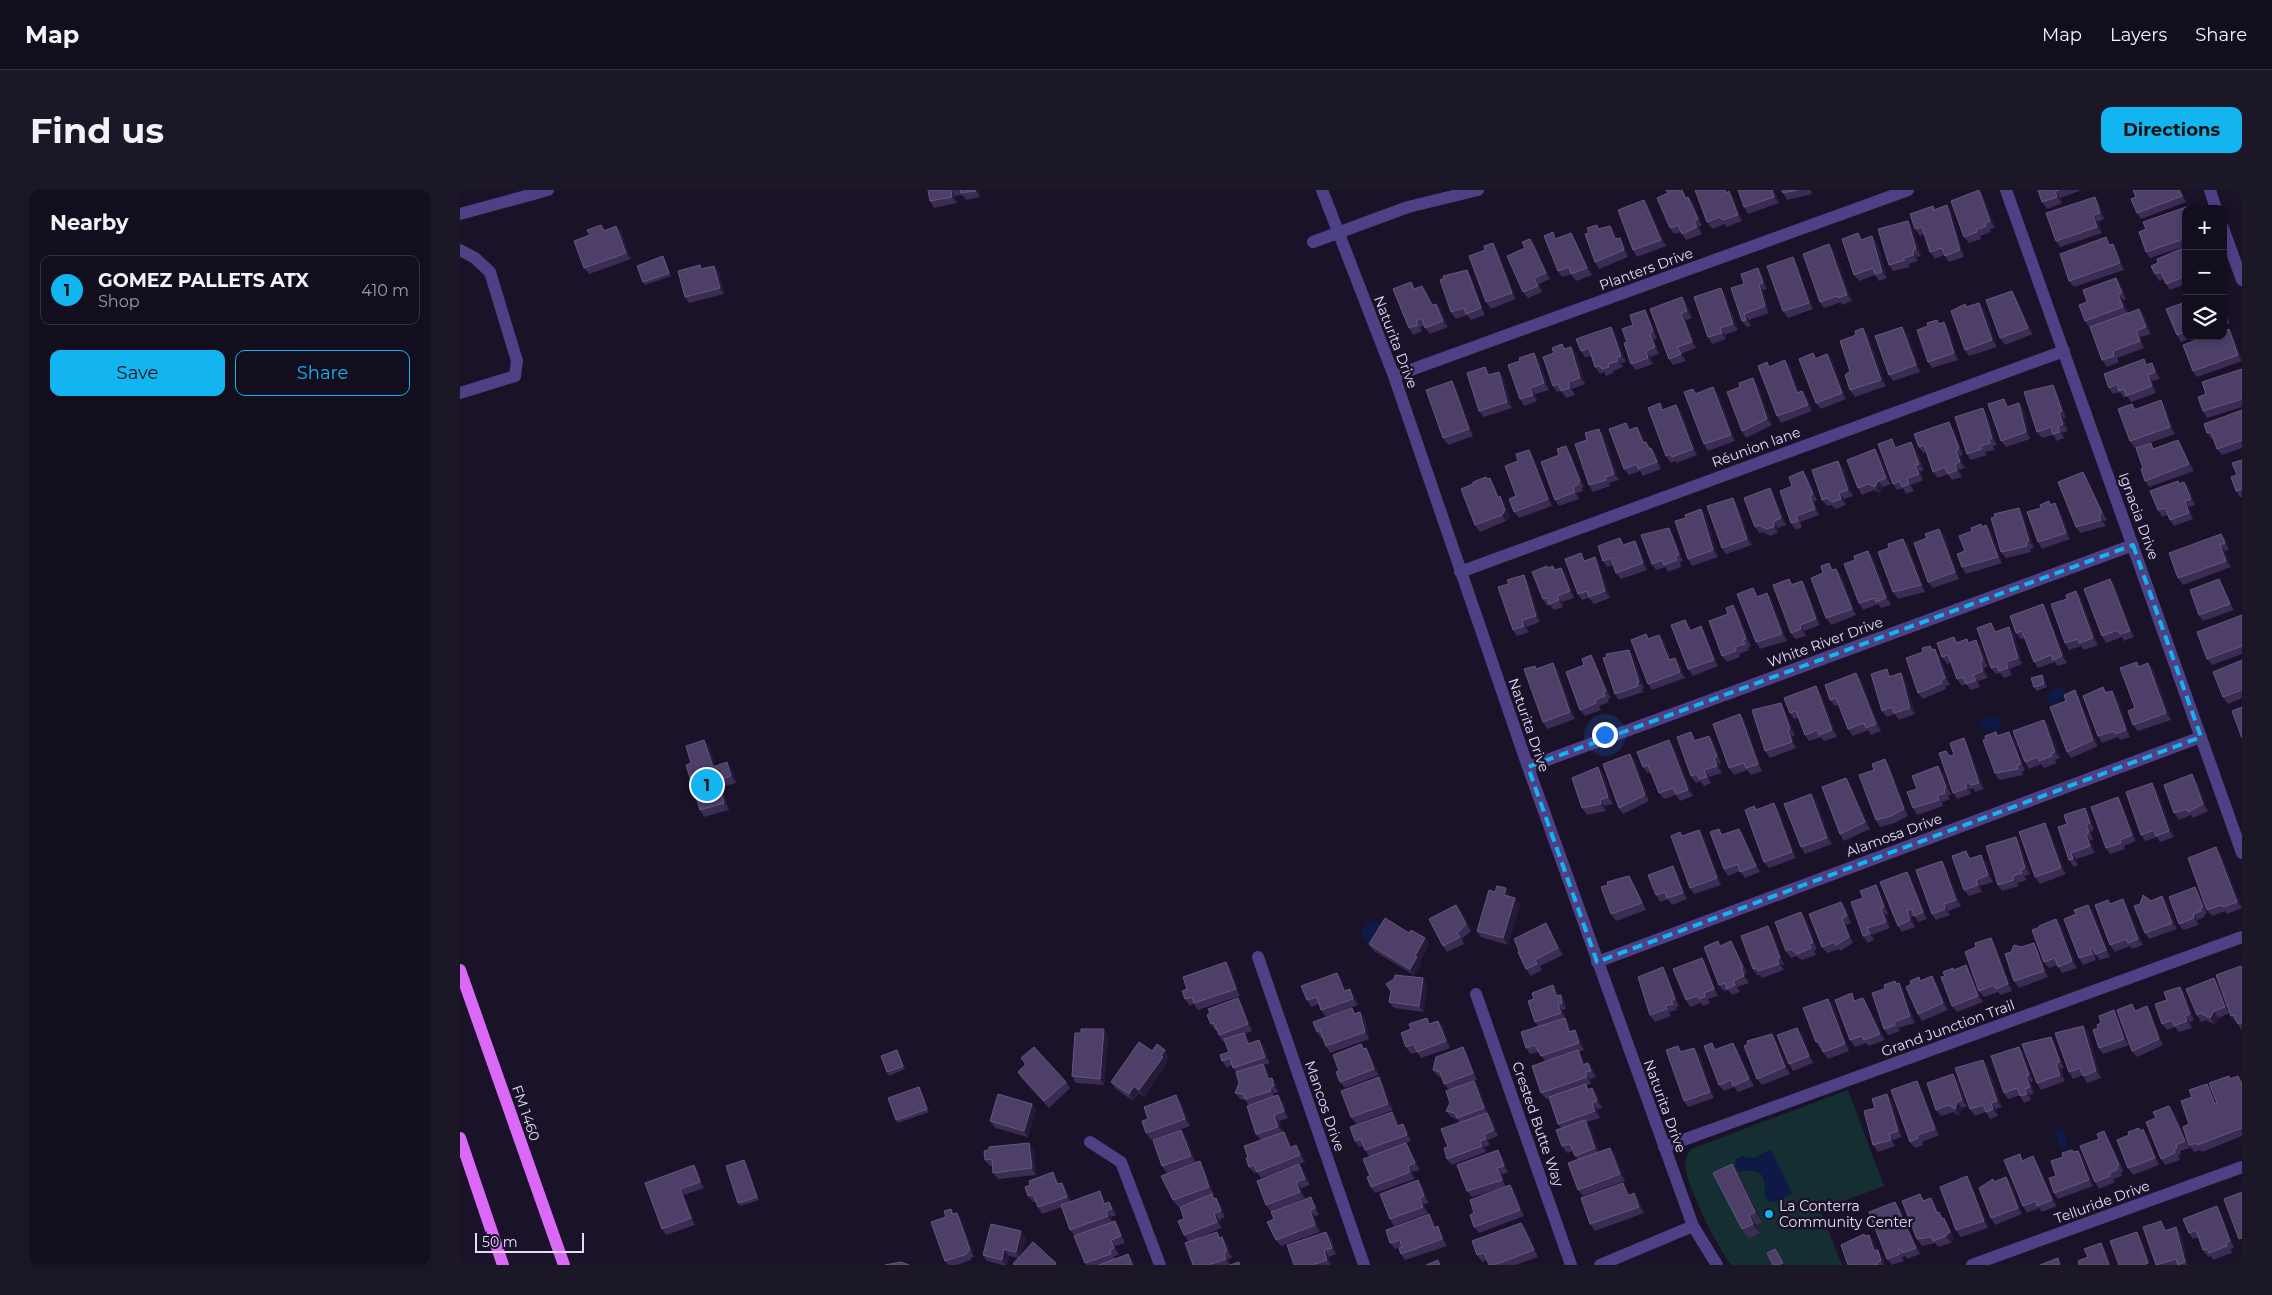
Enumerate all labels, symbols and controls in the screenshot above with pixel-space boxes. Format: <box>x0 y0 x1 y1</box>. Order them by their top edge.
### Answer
text: Map <box>25 20 79 49</box>
text: Map <box>2042 24 2082 46</box>
text: Layers <box>2110 24 2167 46</box>
text: Share <box>2195 24 2247 46</box>
button: Directions <box>2101 107 2242 153</box>
text: Find us <box>30 109 164 152</box>
map controls <box>2182 205 2227 340</box>
button: + <box>2182 205 2227 250</box>
text: Nearby <box>50 210 129 235</box>
street label: Planters Drive <box>1597 244 1695 294</box>
button: − <box>2182 250 2227 295</box>
text: GOMEZ PALLETS ATX <box>98 269 309 292</box>
text: 1 <box>64 281 70 300</box>
text: 410 m <box>361 281 409 300</box>
text: Shop <box>98 292 140 311</box>
street label: Naturita Drive <box>1370 293 1422 391</box>
button: layers <box>2182 295 2227 340</box>
button: Save <box>50 350 225 396</box>
button: Share <box>235 350 410 396</box>
street label: Réunion lane <box>1709 423 1803 471</box>
street label: Ignacia Drive <box>2115 470 2163 562</box>
street label: White River Drive <box>1765 613 1885 671</box>
street label: Naturita Drive <box>1505 676 1553 774</box>
your location <box>1592 722 1618 748</box>
pin: 1 <box>691 766 723 804</box>
street label: Alamosa Drive <box>1843 809 1945 861</box>
street label: Grand Junction Trail <box>1879 995 2017 1061</box>
street label: Naturita Drive <box>1640 1057 1690 1155</box>
street label: Mancos Drive <box>1301 1058 1349 1154</box>
street label: Crested Butte Way <box>1508 1059 1568 1189</box>
street label: FM 1460 <box>508 1083 544 1143</box>
street label: Telluride Drive <box>2052 1176 2152 1228</box>
place label: La Conterra Community Center <box>1779 1197 1913 1231</box>
marker: La Conterra Community Center <box>1763 1208 1775 1220</box>
scale bar <box>475 1230 584 1253</box>
text: 50 m <box>482 1233 518 1251</box>

